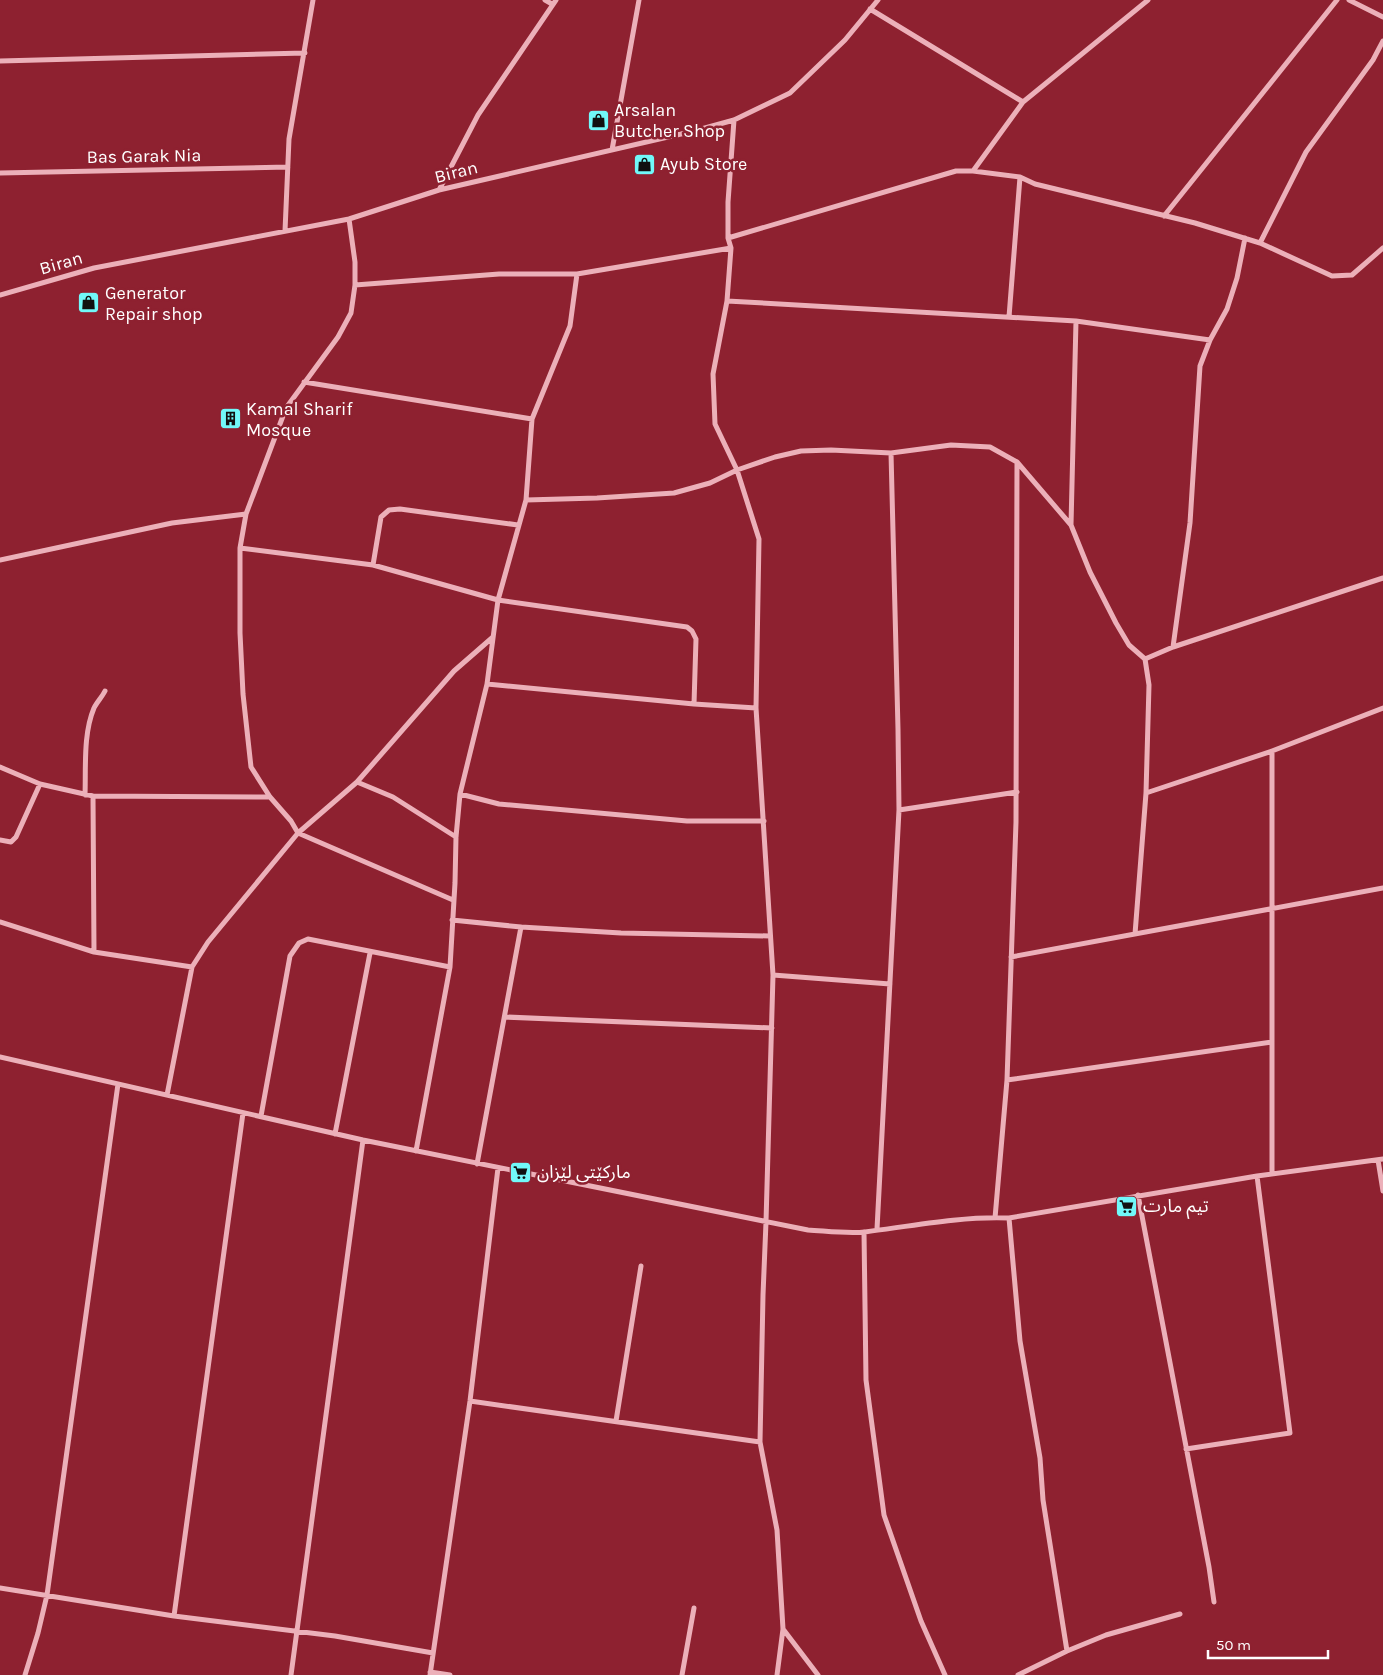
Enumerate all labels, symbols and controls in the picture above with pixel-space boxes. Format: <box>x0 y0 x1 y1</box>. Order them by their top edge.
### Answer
place label: Arsalan Butcher Shop <box>614 99 725 142</box>
shop icon: Arsalan Butcher Shop <box>586 108 610 132</box>
street label: Bas Garak Nia <box>86 144 202 168</box>
shop icon: Ayub Store <box>632 152 656 176</box>
place label: Ayub Store <box>660 153 747 175</box>
street label: Biran <box>432 156 480 188</box>
street label: Biran <box>37 246 85 280</box>
place label: Generator Repair shop <box>105 282 203 325</box>
shop icon: Generator Repair shop <box>77 291 101 315</box>
place label: Kamal Sharif Mosque <box>246 398 353 441</box>
building icon: Kamal Sharif Mosque <box>218 407 242 431</box>
supermarket icon: مارکێتی لێزان <box>509 1160 533 1184</box>
place label: مارکێتی لێزان <box>537 1161 631 1183</box>
supermarket icon: تيم مارت <box>1115 1194 1139 1218</box>
place label: تيم مارت <box>1143 1195 1209 1219</box>
scale bar <box>1208 1628 1328 1660</box>
text: 50 m <box>1216 1636 1251 1654</box>

